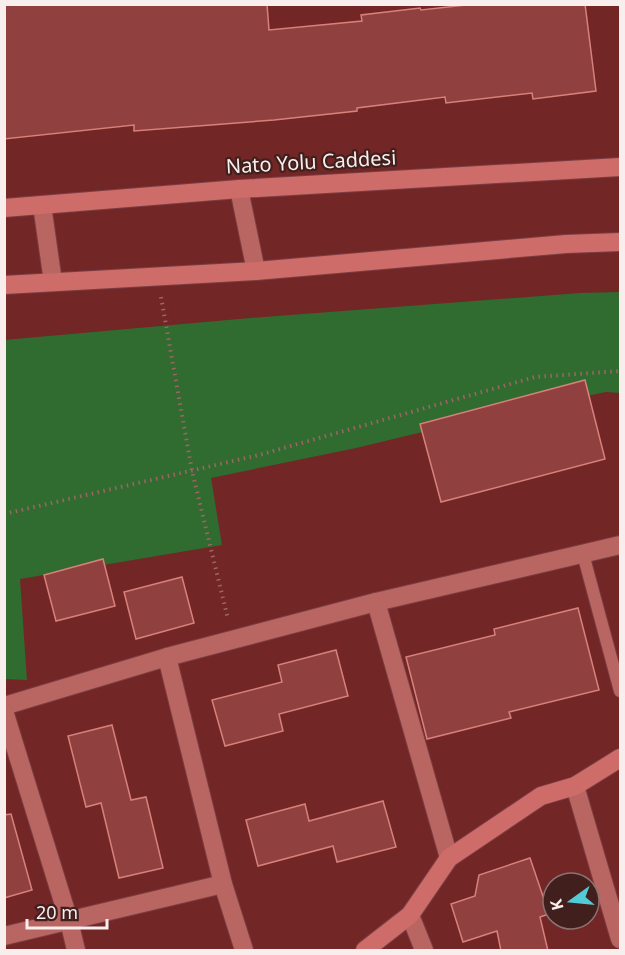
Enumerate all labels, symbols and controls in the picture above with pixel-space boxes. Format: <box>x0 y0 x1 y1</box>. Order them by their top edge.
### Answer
street label: Nato Yolu Caddesi <box>225 144 397 179</box>
north arrow <box>541 871 601 931</box>
scale bar <box>27 892 106 930</box>
text: K <box>544 897 569 913</box>
text: 20 m <box>36 900 78 924</box>

